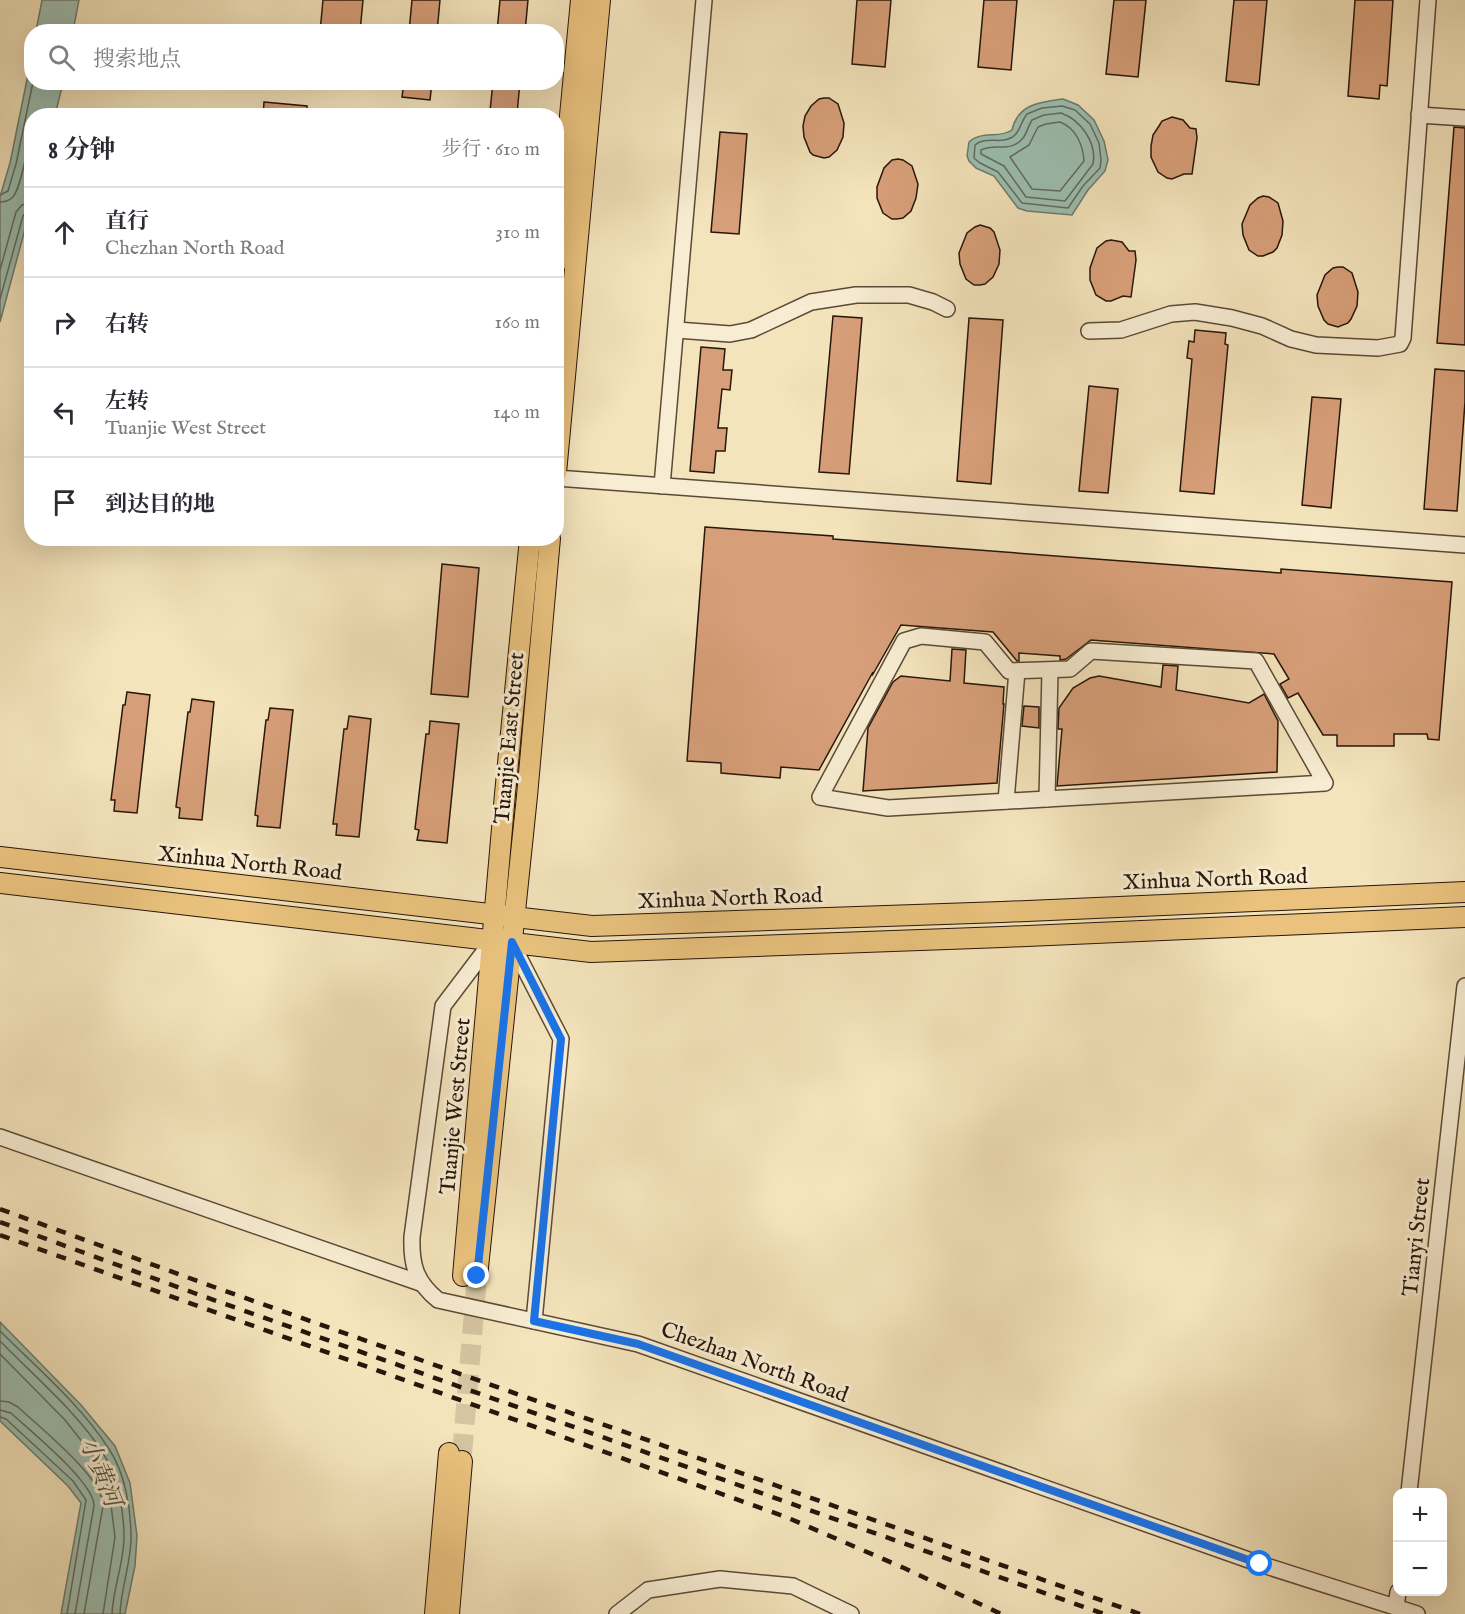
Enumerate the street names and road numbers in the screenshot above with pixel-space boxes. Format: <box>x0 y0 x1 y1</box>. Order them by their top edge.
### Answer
street label: Tuanjie East Street <box>489 651 531 825</box>
street label: Xinhua North Road <box>156 840 343 888</box>
street label: Xinhua North Road <box>1122 863 1308 897</box>
street label: Xinhua North Road <box>637 882 823 916</box>
street label: Tuanjie West Street <box>434 1016 478 1196</box>
street label: Tianyi Street <box>1397 1176 1437 1298</box>
street label: Chezhan North Road <box>657 1316 852 1410</box>

